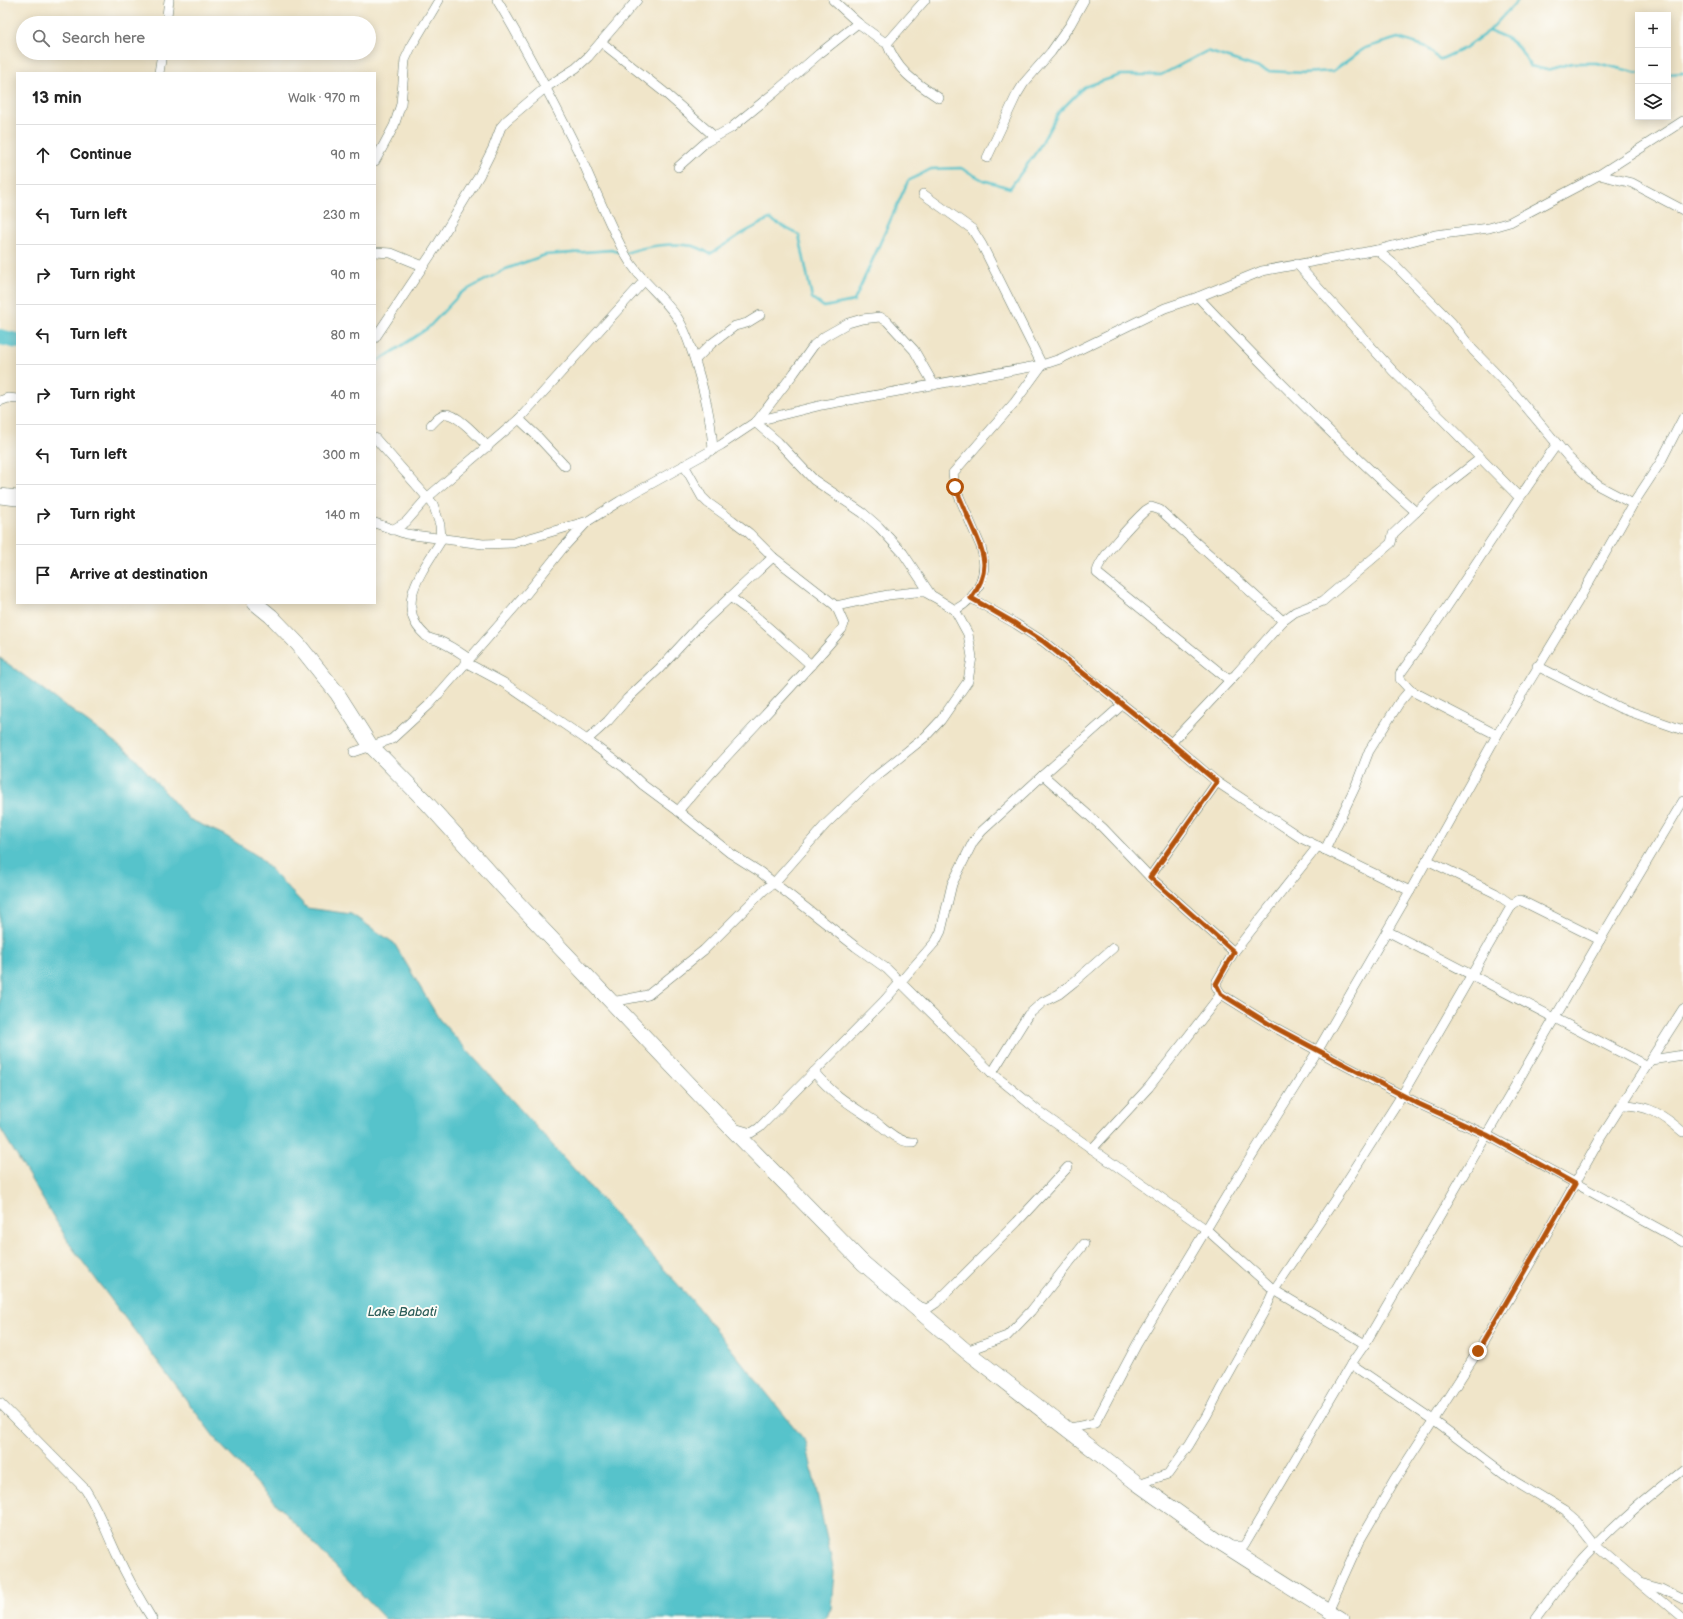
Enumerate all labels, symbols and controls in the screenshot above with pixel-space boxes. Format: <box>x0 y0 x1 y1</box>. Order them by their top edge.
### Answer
map controls <box>1635 12 1671 120</box>
button: + <box>1635 12 1671 48</box>
search box <box>16 16 376 60</box>
icon: search <box>30 27 52 49</box>
text: Search here <box>62 29 145 48</box>
button: − <box>1635 48 1671 84</box>
button: layers <box>1635 84 1671 120</box>
text: 13 min <box>32 88 82 108</box>
text: Walk · 970 m <box>288 90 360 106</box>
icon: ahead <box>32 144 54 166</box>
text: Continue <box>70 145 132 164</box>
text: 90 m <box>331 147 360 163</box>
icon: left <box>32 204 54 226</box>
text: Turn left <box>70 205 127 224</box>
text: 230 m <box>323 207 360 223</box>
icon: right <box>32 264 54 286</box>
text: Turn right <box>70 265 135 284</box>
text: 90 m <box>331 267 360 283</box>
icon: left <box>32 324 54 346</box>
text: Turn left <box>70 325 127 344</box>
text: 80 m <box>331 327 360 343</box>
icon: right <box>32 384 54 406</box>
text: Turn right <box>70 385 135 404</box>
text: 40 m <box>330 387 360 403</box>
icon: left <box>32 444 54 466</box>
text: Turn left <box>70 445 127 464</box>
text: 300 m <box>322 447 360 463</box>
route start <box>946 478 964 496</box>
icon: right <box>32 504 54 526</box>
text: Turn right <box>70 505 135 524</box>
text: 140 m <box>325 507 360 523</box>
icon: arrive <box>32 564 54 586</box>
text: Arrive at destination <box>70 565 208 584</box>
water label: Lake Babati <box>367 1304 438 1320</box>
route end <box>1469 1342 1487 1360</box>

